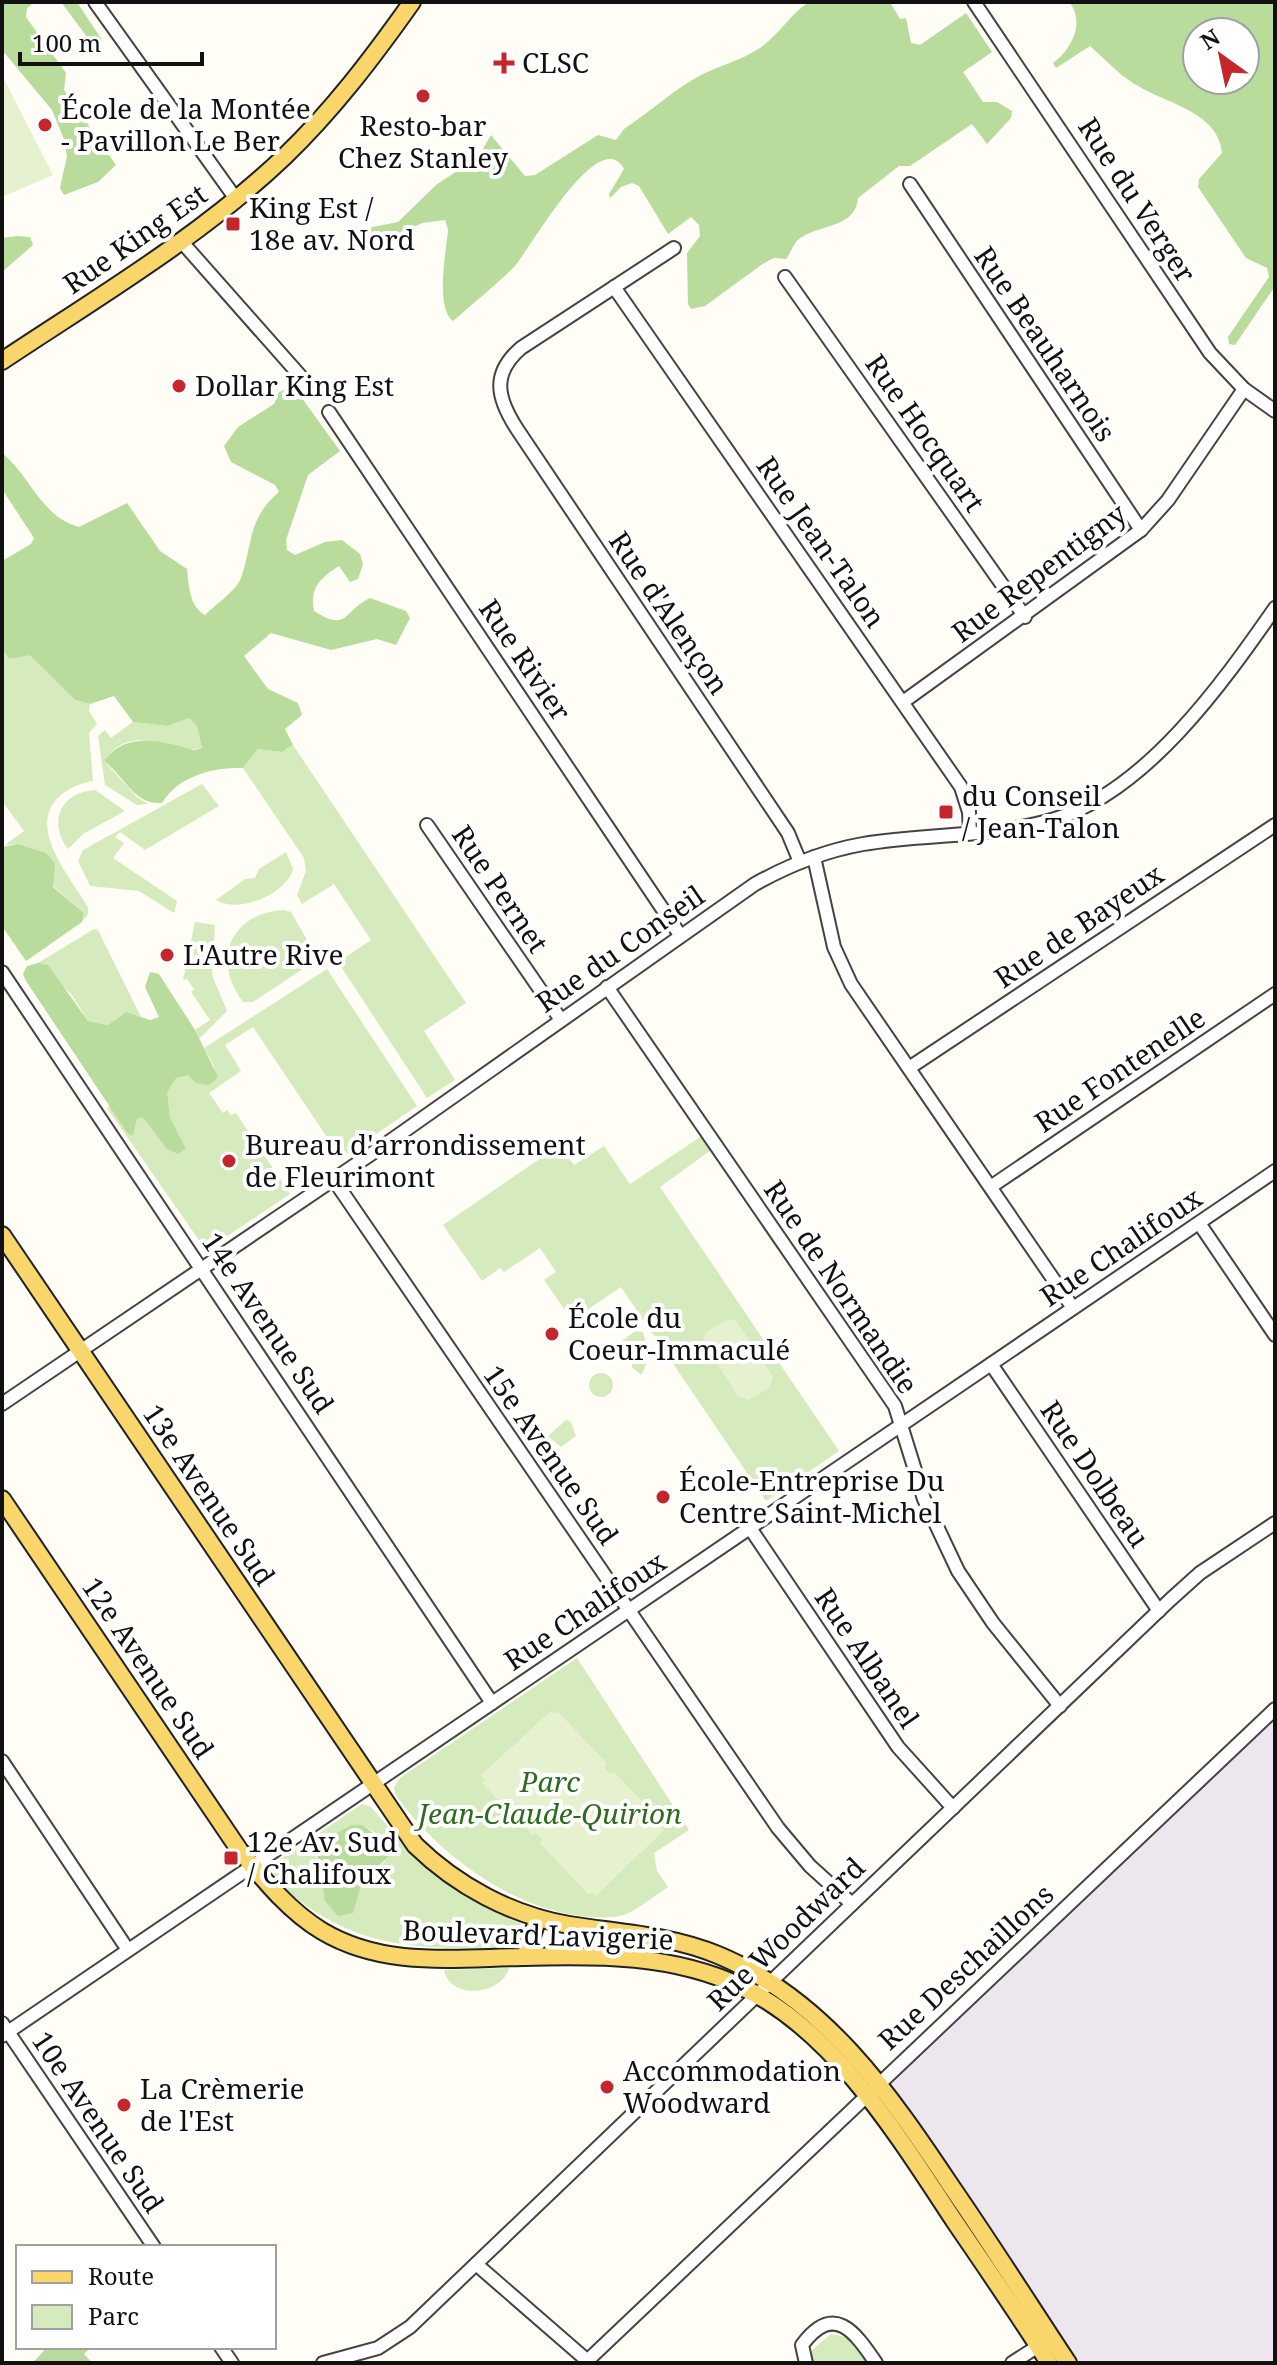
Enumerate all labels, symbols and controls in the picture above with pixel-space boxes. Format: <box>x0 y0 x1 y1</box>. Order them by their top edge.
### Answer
scale bar <box>20 16 202 66</box>
north arrow <box>1181 16 1261 96</box>
text: N <box>1194 21 1225 56</box>
text: 100 m <box>32 26 101 59</box>
place label: CLSC <box>522 43 589 81</box>
marker: CLSC <box>493 52 515 74</box>
marker: Resto-bar Chez Stanley <box>414 87 432 105</box>
place label: École de la Montée - Pavillon Le Ber <box>61 89 311 159</box>
place label: Resto-bar Chez Stanley <box>338 106 508 176</box>
street label: Rue du Verger <box>1070 110 1205 289</box>
marker: École de la Montée - Pavillon Le Ber <box>36 116 54 134</box>
street label: Rue King Est <box>55 175 214 302</box>
place label: King Est / 18e av. Nord <box>249 188 415 258</box>
marker: King Est / 18e av. Nord <box>224 215 242 233</box>
street label: Rue Beauharnois <box>966 238 1125 448</box>
street label: Rue Hocquart <box>857 346 994 519</box>
place label: Dollar King Est <box>195 366 394 404</box>
marker: Dollar King Est <box>170 377 188 395</box>
street label: Rue Jean-Talon <box>749 448 895 635</box>
street label: Rue Repentigny <box>943 494 1134 650</box>
street label: Rue d'Alençon <box>601 523 738 701</box>
street label: Rue Rivier <box>471 591 580 728</box>
place label: du Conseil / Jean-Talon <box>962 776 1120 846</box>
marker: du Conseil / Jean-Talon <box>937 803 955 821</box>
street label: Rue Pernet <box>444 817 558 960</box>
street label: Rue de Bayeux <box>987 854 1171 996</box>
street label: Rue du Conseil <box>528 876 711 1020</box>
place label: L'Autre Rive <box>183 935 343 973</box>
marker: L'Autre Rive <box>158 946 176 964</box>
street label: Rue Fontenelle <box>1027 998 1212 1140</box>
place label: Bureau d'arrondissement de Fleurimont <box>245 1125 586 1195</box>
marker: Bureau d'arrondissement de Fleurimont <box>220 1152 238 1170</box>
street label: Rue de Normandie <box>756 1172 927 1401</box>
street label: Rue Chalifoux <box>1032 1178 1209 1314</box>
street label: 14e Avenue Sud <box>194 1224 344 1421</box>
place label: École du Coeur-Immaculé <box>568 1298 790 1368</box>
marker: École du Coeur-Immaculé <box>543 1325 561 1343</box>
street label: 15e Avenue Sud <box>476 1357 628 1552</box>
street label: Rue Dolbeau <box>1033 1393 1159 1554</box>
street label: 13e Avenue Sud <box>135 1396 285 1593</box>
place label: École-Entreprise Du Centre Saint-Michel <box>679 1461 945 1531</box>
marker: École-Entreprise Du Centre Saint-Michel <box>654 1488 672 1506</box>
street label: Rue Chalifoux <box>496 1542 673 1678</box>
street label: 12e Avenue Sud <box>74 1569 224 1766</box>
street label: Rue Albanel <box>807 1580 929 1735</box>
park label: Parc Jean-Claude-Quirion <box>413 1762 682 1832</box>
place label: 12e Av. Sud / Chalifoux <box>247 1822 397 1892</box>
street label: Rue Woodward <box>698 1848 873 2018</box>
marker: 12e Av. Sud / Chalifoux <box>222 1849 240 1867</box>
street label: Rue Deschaillons <box>869 1875 1061 2058</box>
street label: Boulevard Lavigerie <box>402 1910 674 1958</box>
street label: 10e Avenue Sud <box>24 2023 174 2220</box>
place label: Accommodation Woodward <box>623 2051 841 2121</box>
place label: La Crèmerie de l'Est <box>140 2069 304 2139</box>
marker: Accommodation Woodward <box>598 2078 616 2096</box>
marker: La Crèmerie de l'Est <box>115 2096 133 2114</box>
legend <box>16 2245 276 2349</box>
text: Route <box>88 2259 154 2292</box>
text: Parc <box>88 2299 139 2332</box>

